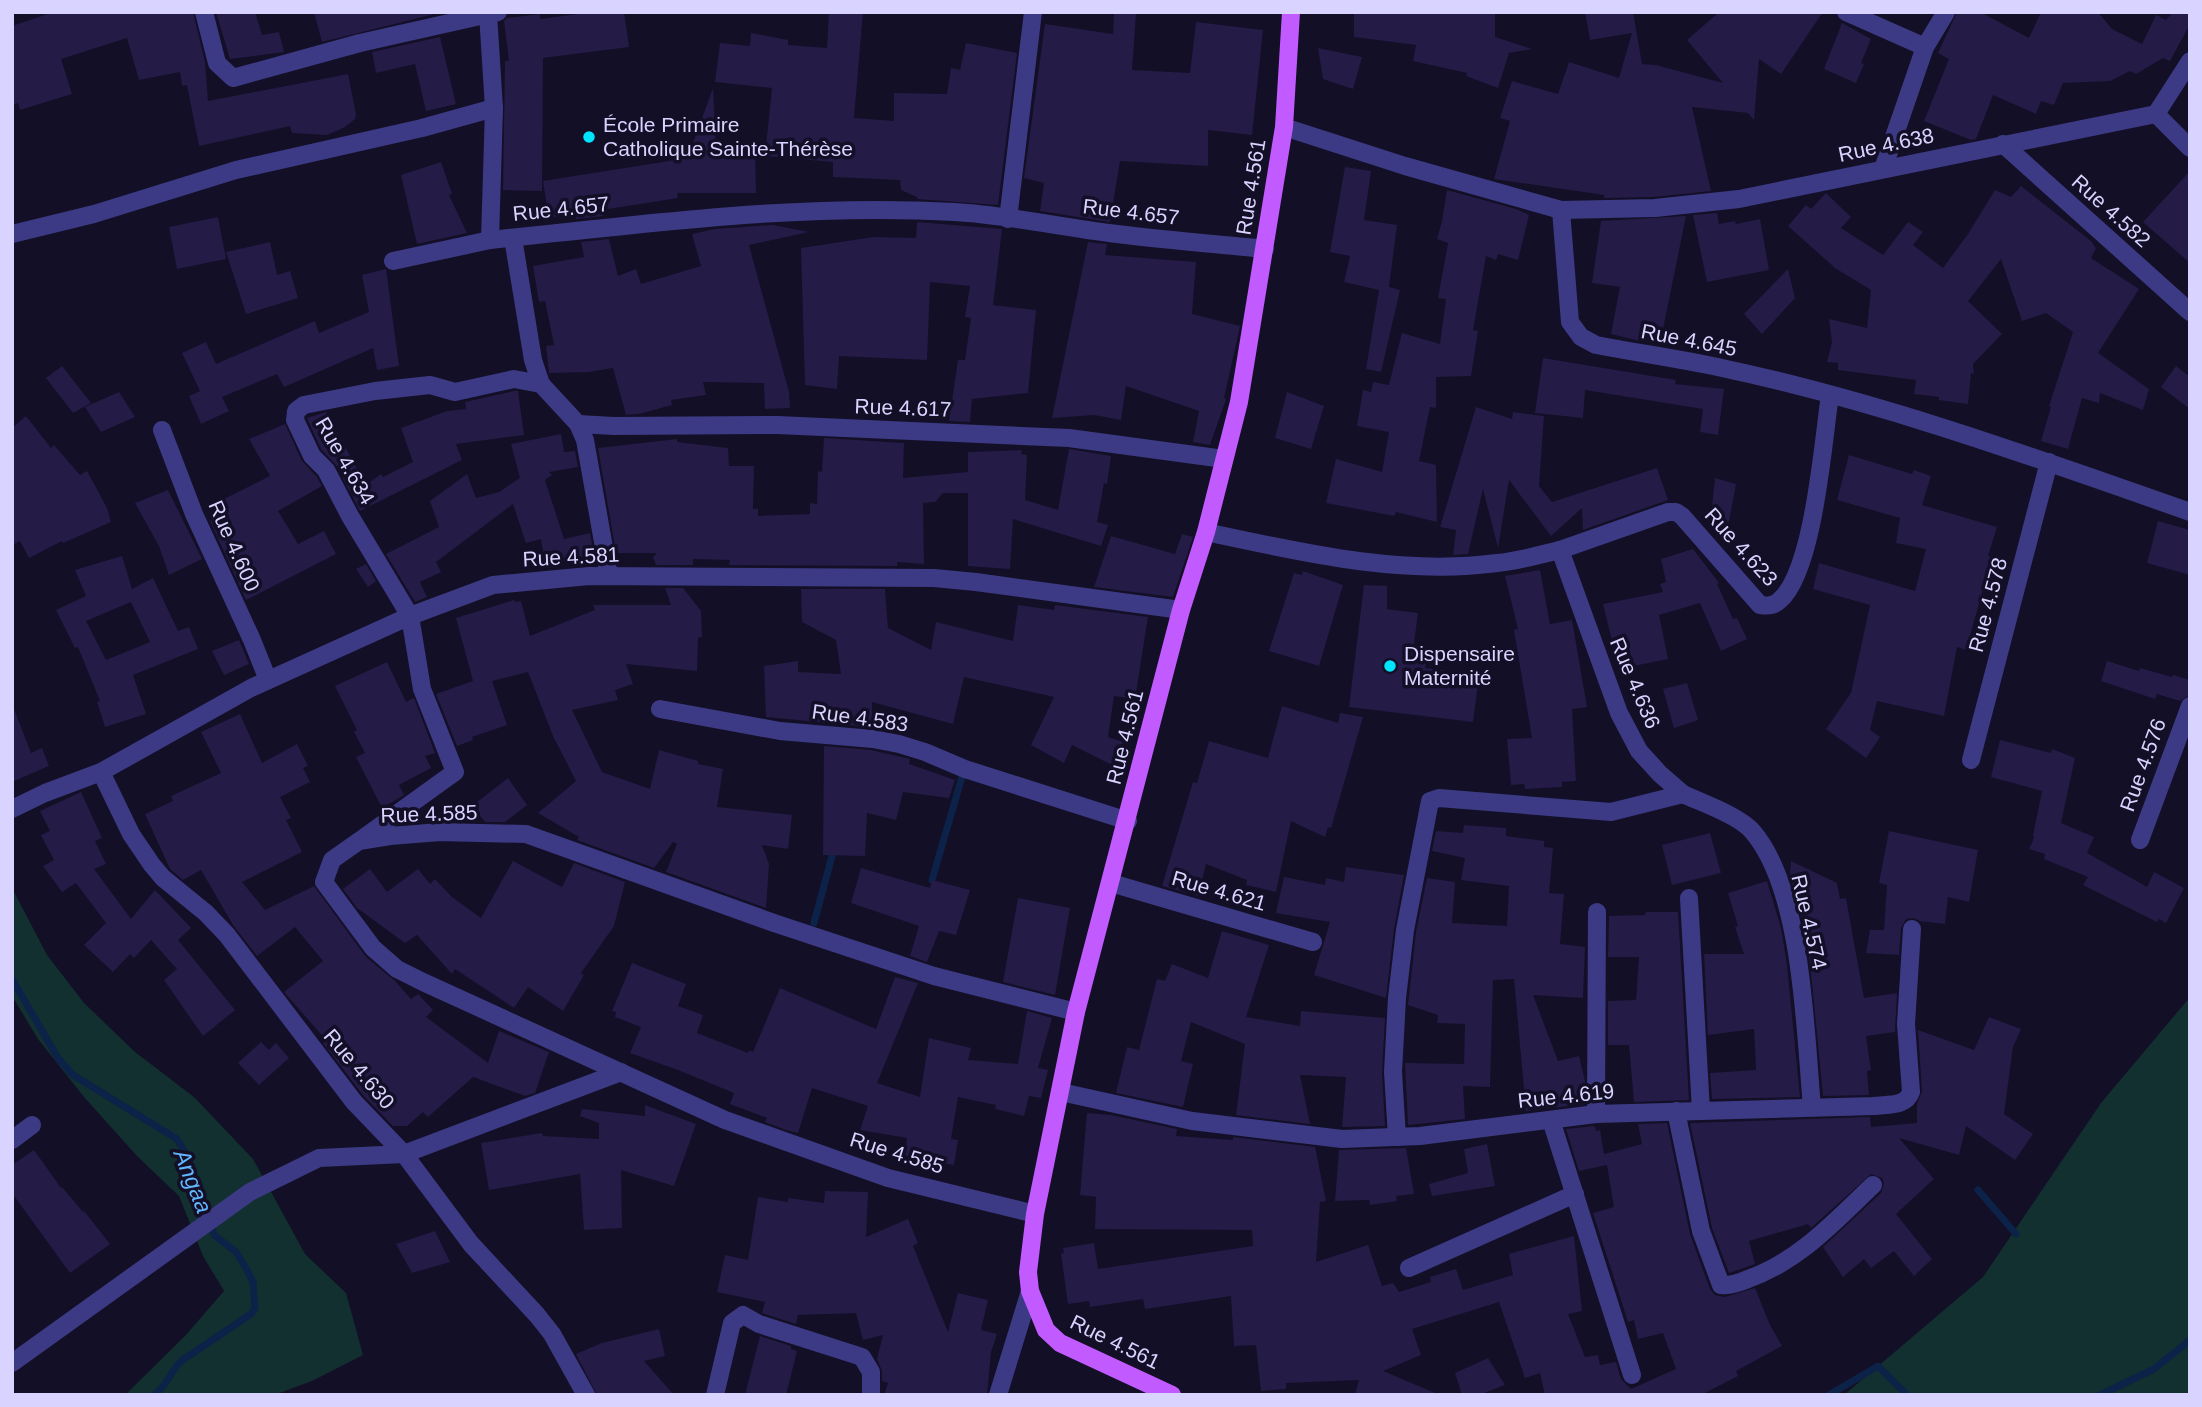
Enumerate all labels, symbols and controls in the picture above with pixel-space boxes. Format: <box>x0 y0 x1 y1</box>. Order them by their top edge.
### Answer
place label: École Primaire Catholique Sainte-Thérèse <box>603 113 853 160</box>
street label: Rue 4.638 <box>1836 123 1936 166</box>
marker: École Primaire Catholique Sainte-Thérèse <box>581 129 597 145</box>
street label: Rue 4.561 <box>1232 137 1269 237</box>
street label: Rue 4.582 <box>2068 170 2155 252</box>
street label: Rue 4.657 <box>512 192 610 225</box>
street label: Rue 4.657 <box>1082 194 1181 229</box>
street label: Rue 4.645 <box>1639 319 1739 360</box>
street label: Rue 4.617 <box>854 394 952 421</box>
street label: Rue 4.634 <box>311 413 380 509</box>
street label: Rue 4.600 <box>204 497 265 595</box>
street label: Rue 4.623 <box>1700 503 1782 590</box>
street label: Rue 4.581 <box>522 542 620 571</box>
street label: Rue 4.578 <box>1964 555 2011 655</box>
street label: Rue 4.636 <box>1606 634 1665 732</box>
place label: Dispensaire Maternité <box>1404 642 1515 689</box>
marker: Dispensaire Maternité <box>1382 658 1398 674</box>
street label: Rue 4.561 <box>1102 687 1147 787</box>
street label: Rue 4.583 <box>810 699 910 736</box>
street label: Rue 4.576 <box>2115 715 2170 814</box>
street label: Rue 4.585 <box>380 800 478 827</box>
street label: Rue 4.621 <box>1169 866 1269 915</box>
street label: Rue 4.574 <box>1787 872 1832 972</box>
street label: Rue 4.630 <box>319 1024 399 1113</box>
street label: Rue 4.619 <box>1517 1079 1615 1112</box>
street label: Rue 4.585 <box>847 1127 947 1178</box>
water label: Angaa <box>168 1143 218 1217</box>
street label: Rue 4.561 <box>1067 1310 1164 1373</box>

